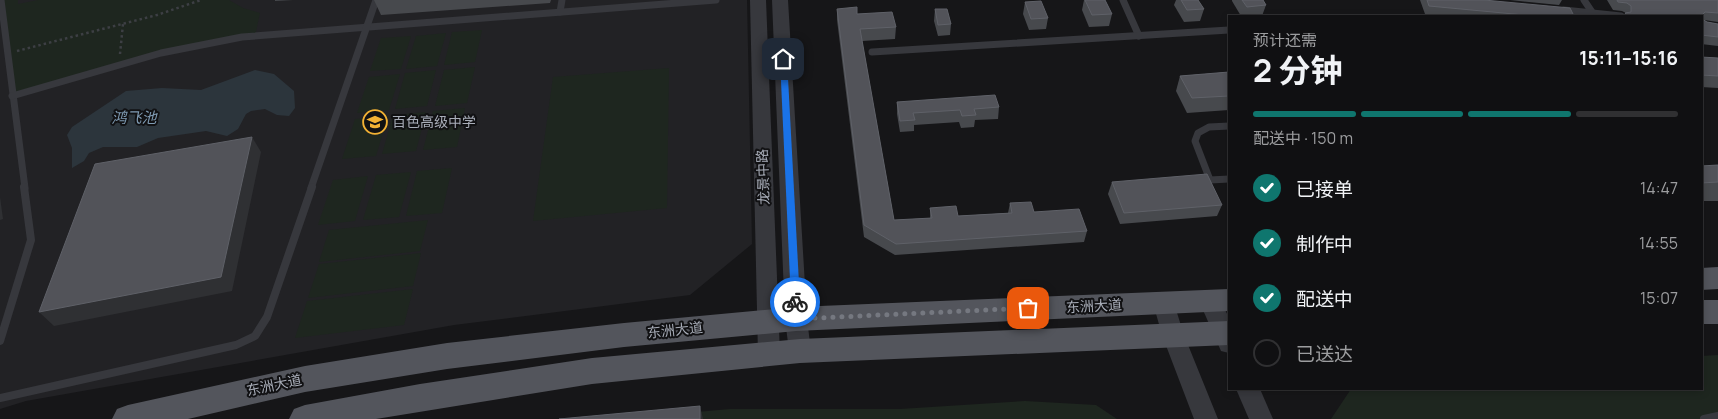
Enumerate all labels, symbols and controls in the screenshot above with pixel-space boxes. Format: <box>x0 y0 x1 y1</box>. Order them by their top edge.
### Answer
text: 预计还需 <box>1253 29 1317 51</box>
pin <box>762 38 804 80</box>
icon: home <box>769 45 797 73</box>
text: 15:11–15:16 <box>1579 45 1678 71</box>
text: 2 分钟 <box>1253 48 1342 92</box>
water label: 鸿飞池 <box>111 107 158 128</box>
school or university icon: 百色高级中学 <box>362 109 388 135</box>
place label: 百色高级中学 <box>392 112 476 131</box>
text: 配送中 · 150 m <box>1253 127 1353 149</box>
street label: 龙景中路 <box>752 149 773 205</box>
icon: check <box>1253 174 1281 202</box>
text: 已接单 <box>1296 176 1353 202</box>
text: 14:47 <box>1640 177 1678 199</box>
icon: check <box>1253 229 1281 257</box>
text: 制作中 <box>1296 231 1353 257</box>
text: 14:55 <box>1639 232 1678 254</box>
courier <box>770 277 820 327</box>
icon: check <box>1253 284 1281 312</box>
text: 配送中 <box>1296 286 1353 312</box>
pin <box>1007 287 1049 329</box>
text: 15:07 <box>1640 287 1678 309</box>
icon: bike <box>781 288 809 316</box>
icon: bag <box>1014 294 1042 322</box>
street label: 东洲大道 <box>1066 295 1122 316</box>
street label: 东洲大道 <box>646 317 704 342</box>
text: 已送达 <box>1296 341 1353 367</box>
street label: 东洲大道 <box>245 369 303 400</box>

